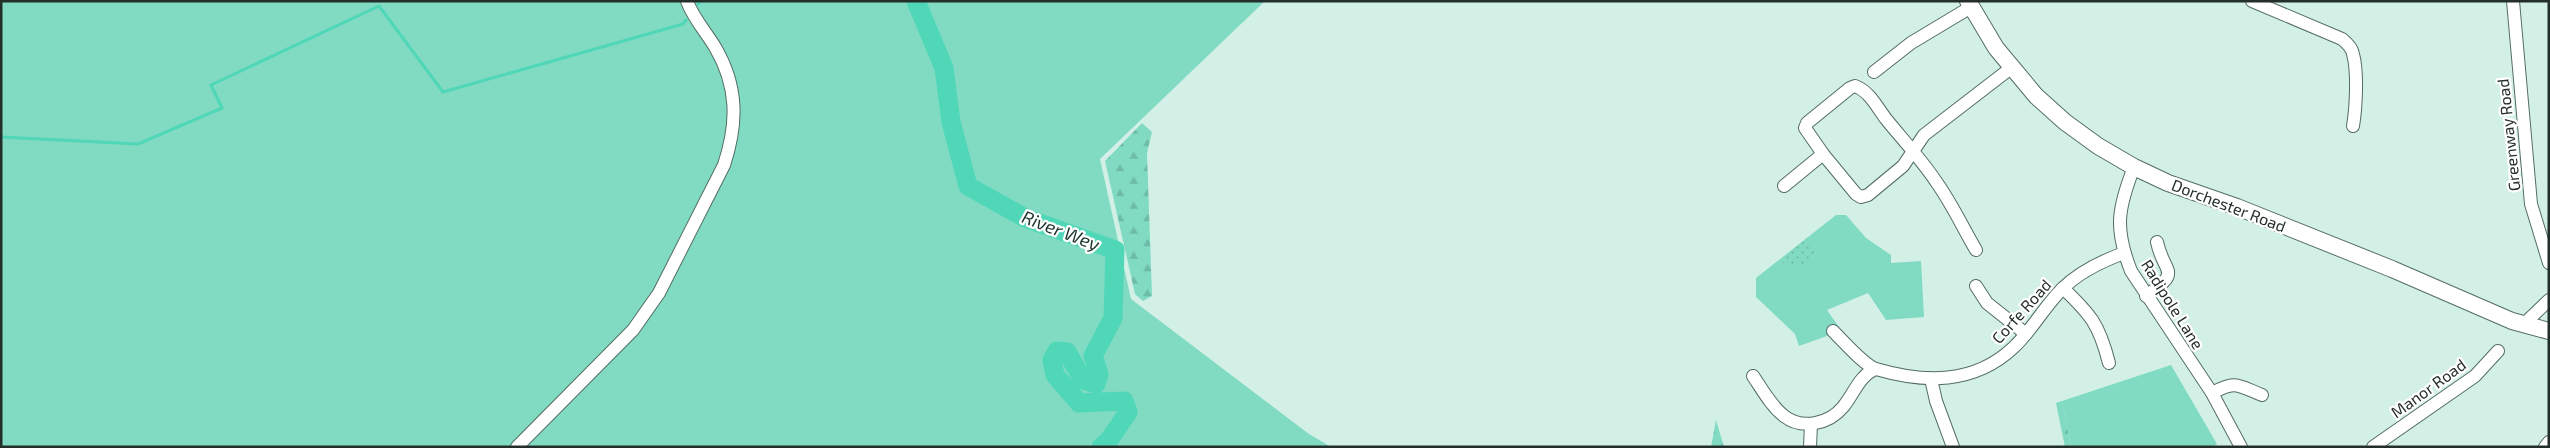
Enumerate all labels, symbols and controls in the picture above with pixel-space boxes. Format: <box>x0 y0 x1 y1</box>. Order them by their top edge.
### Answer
street label: Greenway Road <box>2493 78 2523 192</box>
street label: Dorchester Road <box>2169 174 2289 236</box>
water label: River Wey <box>1019 205 1103 255</box>
street label: Radipole Lane <box>2138 256 2208 352</box>
street label: Corfe Road <box>1987 275 2055 347</box>
street label: Manor Road <box>2387 355 2469 421</box>

